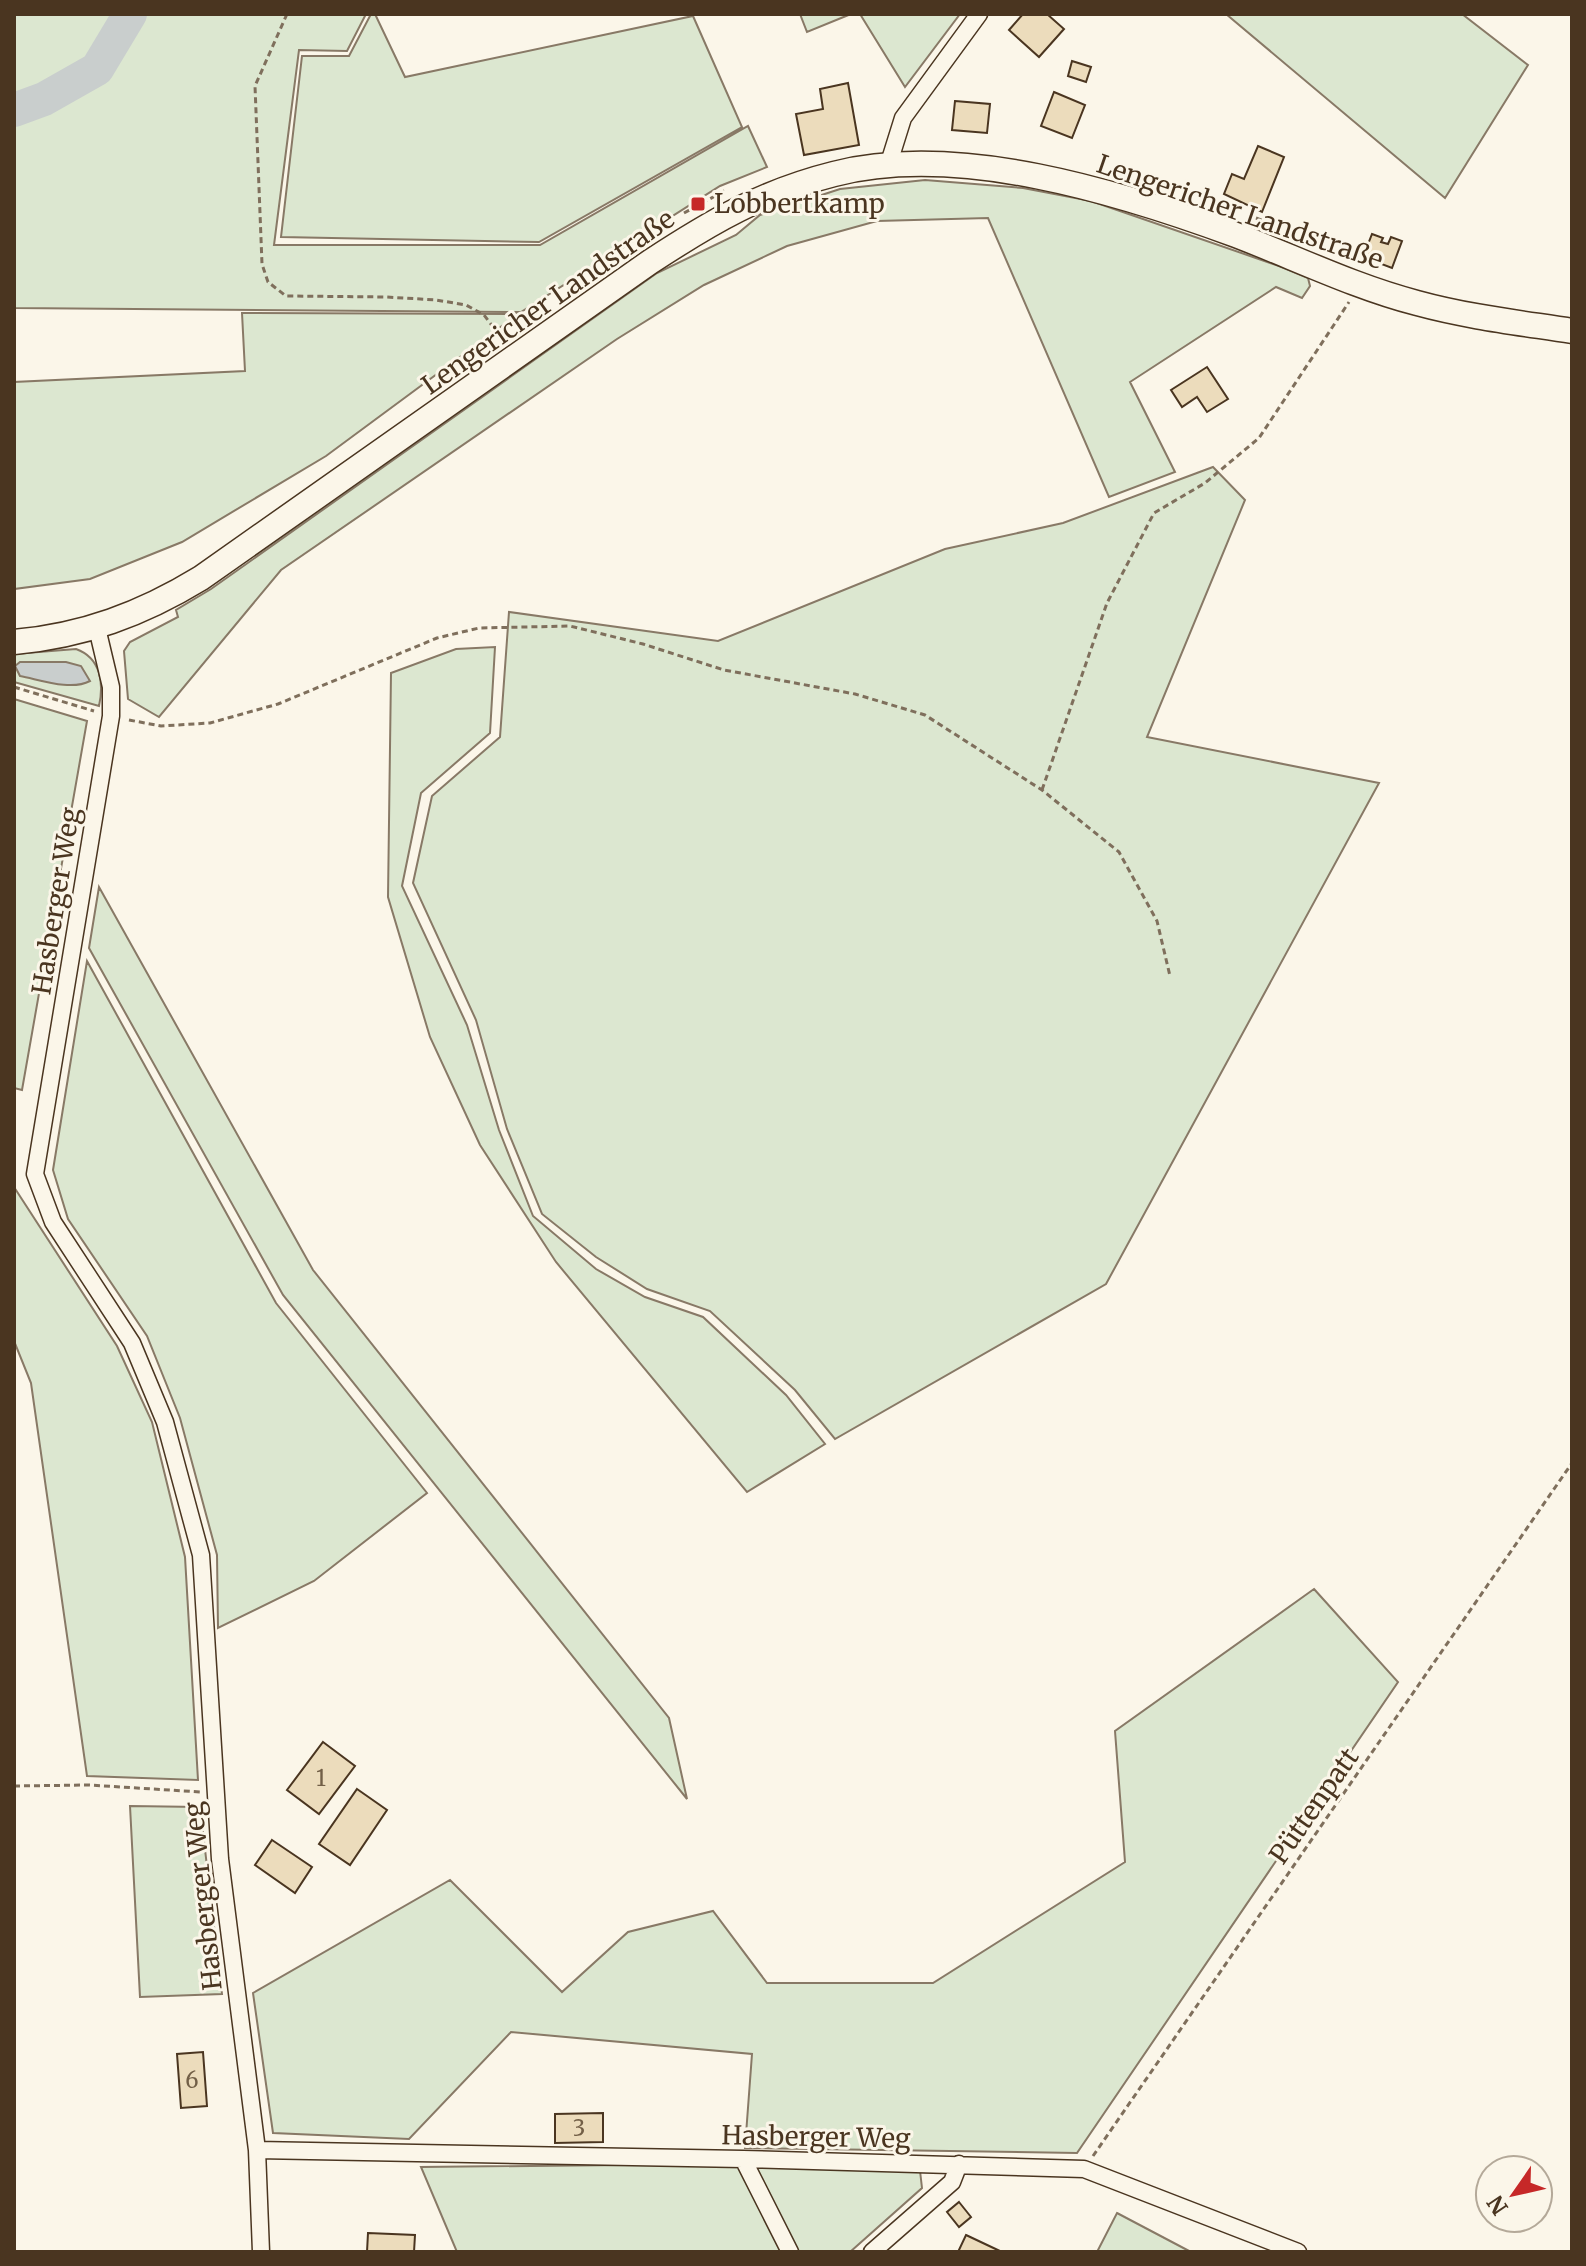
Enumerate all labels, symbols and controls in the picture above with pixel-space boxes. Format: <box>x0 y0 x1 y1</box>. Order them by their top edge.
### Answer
street label: Lengericher Landstraße <box>1093 147 1388 276</box>
place label: Lobbertkamp <box>714 187 885 220</box>
marker: Lobbertkamp <box>689 195 707 213</box>
street label: Lengericher Landstraße <box>415 202 680 401</box>
street label: Hasberger Weg <box>24 805 87 997</box>
street label: Püttenpatt <box>1262 1742 1365 1870</box>
house number: 1 <box>316 1764 326 1792</box>
street label: Hasberger Weg <box>176 1800 229 1992</box>
house number: 6 <box>185 2066 199 2094</box>
house number: 3 <box>573 2114 585 2142</box>
street label: Hasberger Weg <box>721 2118 911 2155</box>
north arrow <box>1474 2154 1554 2234</box>
text: N <box>1481 2190 1514 2220</box>

